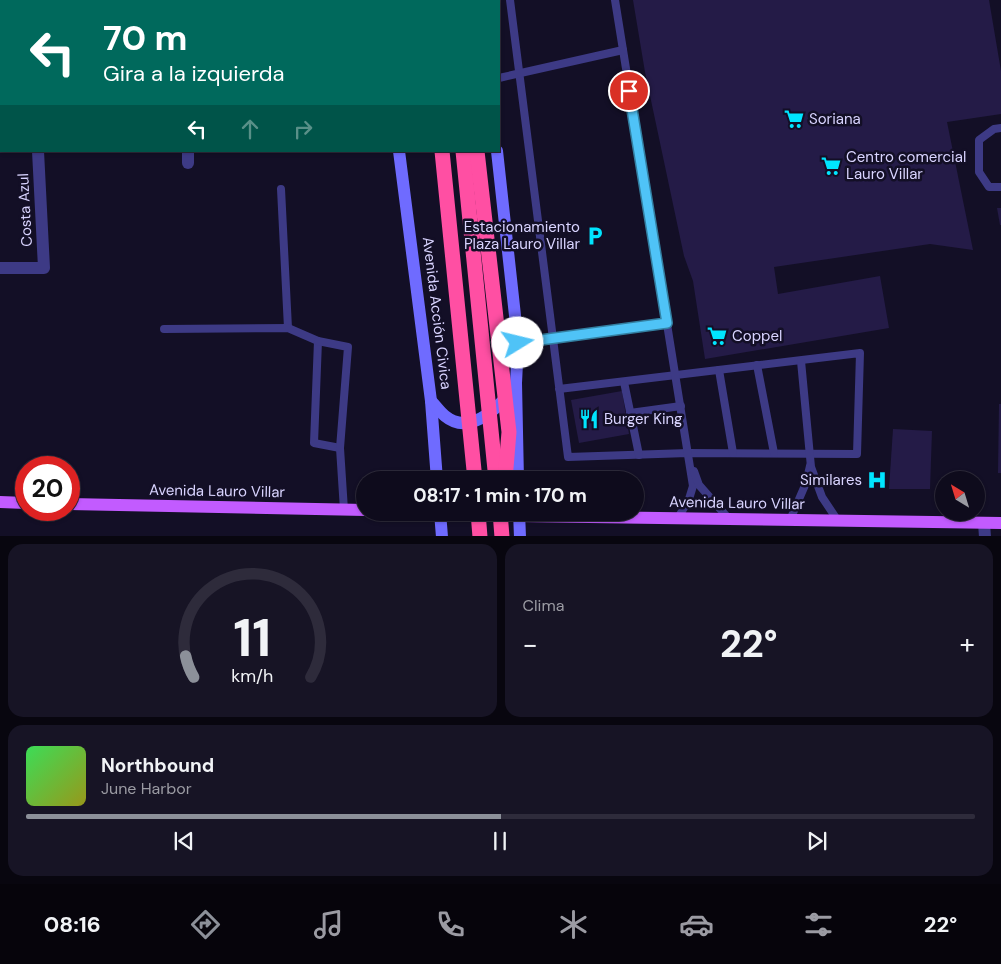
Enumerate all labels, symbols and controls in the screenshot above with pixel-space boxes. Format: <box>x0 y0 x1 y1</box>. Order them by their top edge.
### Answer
text: 70 m <box>103 15 187 61</box>
icon: left <box>20 20 85 85</box>
text: Gira a la izquierda <box>103 59 284 88</box>
pin <box>608 70 650 112</box>
icon: arrive <box>615 77 643 105</box>
supermarket icon: Soriana <box>783 108 805 130</box>
place label: Soriana <box>809 109 861 129</box>
icon: left <box>183 115 211 143</box>
icon: ahead <box>236 115 264 143</box>
icon: right <box>289 115 317 143</box>
place label: Centro comercial Lauro Villar <box>846 147 966 184</box>
supermarket icon: Centro comercial Lauro Villar <box>820 155 842 177</box>
street label: Costa Azul <box>13 173 37 247</box>
place label: Estacionamiento Plaza Lauro Villar <box>464 217 580 254</box>
parking icon: Estacionamiento Plaza Lauro Villar <box>584 225 606 247</box>
street label: Avenida Acción Civica <box>418 236 456 390</box>
position arrow <box>491 316 543 368</box>
supermarket icon: Coppel <box>706 325 728 347</box>
place label: Coppel <box>732 326 782 346</box>
restaurant icon: Burger King <box>578 408 600 430</box>
place label: Burger King <box>604 409 682 429</box>
speed limit sign: 20 <box>15 456 80 521</box>
hospital icon: Similares <box>866 469 888 491</box>
place label: Similares <box>800 470 862 490</box>
north arrow <box>935 471 985 521</box>
map controls <box>935 471 985 521</box>
street label: Avenida Lauro Villar <box>149 480 286 502</box>
text: 08:17 · 1 min · 170 m <box>413 483 587 508</box>
street label: Avenida Lauro Villar <box>669 492 806 514</box>
text: Clima <box>523 595 564 616</box>
text: 11 <box>233 604 271 672</box>
text: 22° <box>720 619 778 669</box>
text: − <box>523 626 538 663</box>
text: + <box>960 626 975 663</box>
text: km/h <box>231 664 273 688</box>
text: Northbound <box>101 753 214 778</box>
text: June Harbor <box>101 778 192 799</box>
icon: previous <box>170 827 198 855</box>
icon: pause <box>486 827 514 855</box>
icon: next <box>803 827 831 855</box>
icon: directions <box>188 907 223 942</box>
icon: music <box>311 907 346 942</box>
icon: phone <box>433 907 468 942</box>
icon: climate <box>556 907 591 942</box>
icon: car <box>679 907 714 942</box>
icon: filters <box>801 907 836 942</box>
text: 08:16 <box>44 910 101 939</box>
text: 22° <box>924 910 957 939</box>

